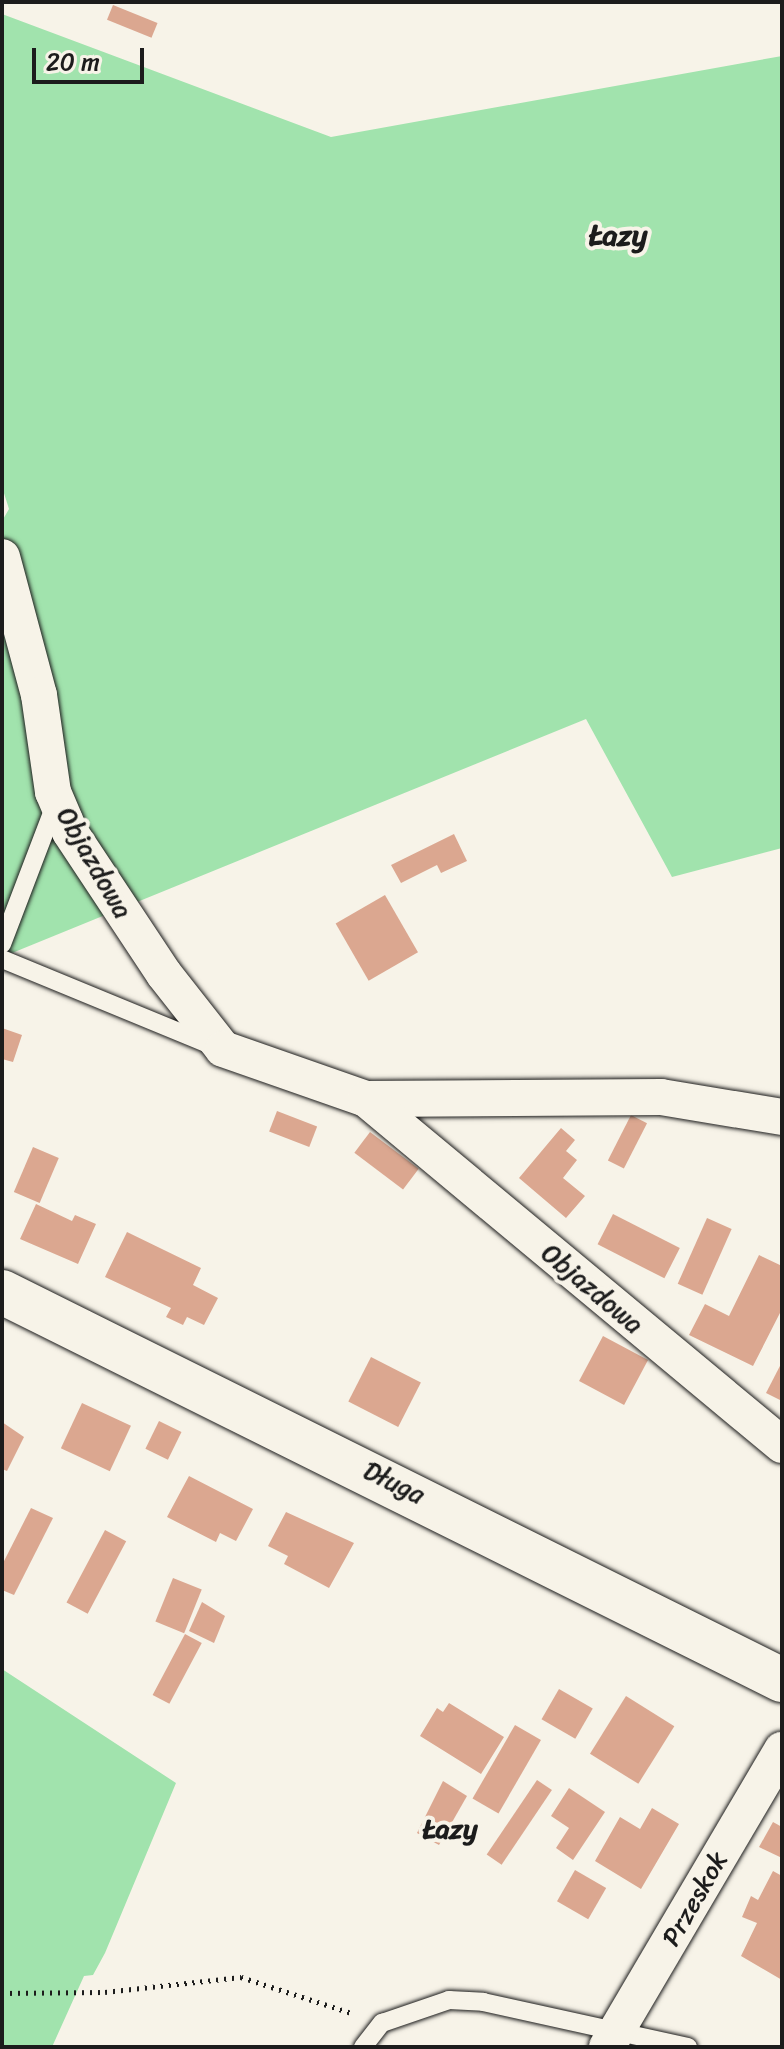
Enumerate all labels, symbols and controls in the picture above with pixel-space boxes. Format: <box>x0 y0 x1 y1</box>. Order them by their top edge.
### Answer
scale bar <box>36 32 148 82</box>
text: 20 m <box>46 41 100 83</box>
district label: Łazy <box>589 217 647 253</box>
street label: Objazdowa <box>50 802 138 924</box>
street label: Objazdowa <box>535 1238 649 1340</box>
street label: Długa <box>358 1455 430 1511</box>
district label: Łazy <box>423 1812 477 1846</box>
street label: Przeskok <box>656 1846 734 1952</box>

